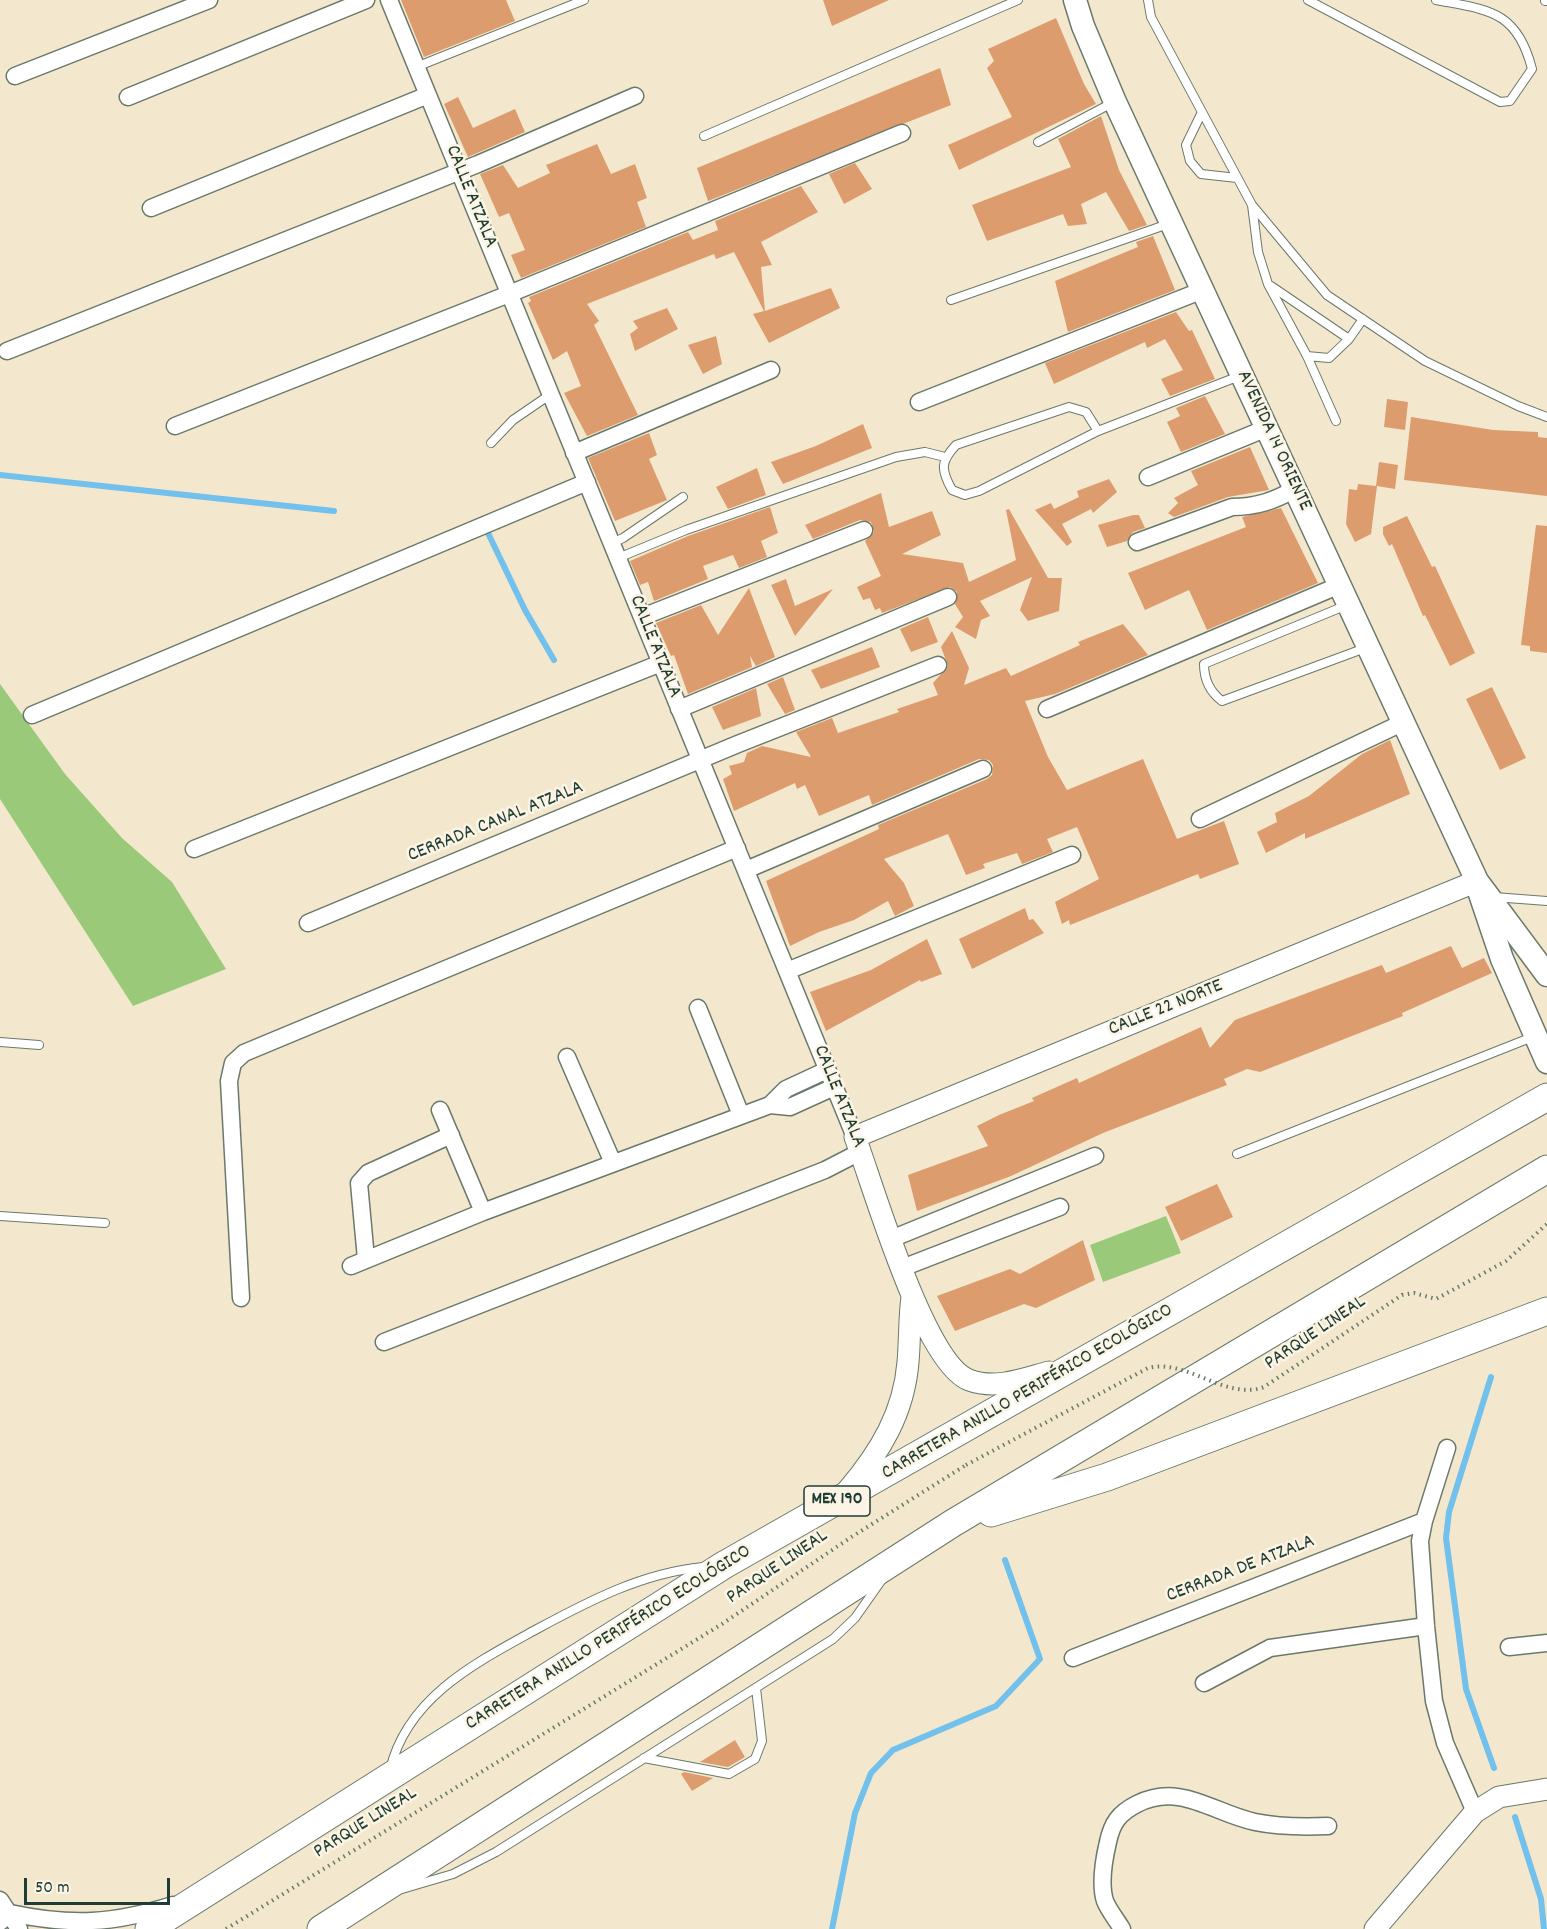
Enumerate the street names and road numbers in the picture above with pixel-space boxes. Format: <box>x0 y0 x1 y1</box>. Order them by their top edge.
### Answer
street label: CALLE ATZALA <box>439 142 501 252</box>
street label: AVENIDA 14 ORIENTE <box>1230 367 1316 515</box>
street label: CALLE ATZALA <box>623 592 685 702</box>
street label: CERRADA CANAL ATZALA <box>405 777 587 869</box>
street label: CALLE 22 NORTE <box>1105 975 1227 1043</box>
street label: CALLE ATZALA <box>807 1042 869 1152</box>
street label: PARQUE LINEAL <box>1261 1291 1371 1377</box>
street label: CARRETERA ANILLO PERIFÉRICO ECOLÓGICO <box>878 1300 1178 1486</box>
road number: MEX 190 <box>804 1486 870 1516</box>
street label: PARQUE LINEAL <box>723 1525 833 1611</box>
street label: CERRADA DE ATZALA <box>1163 1531 1319 1609</box>
street label: CARRETERA ANILLO PERIFÉRICO ECOLÓGICO <box>462 1541 756 1737</box>
street label: PARQUE LINEAL <box>310 1783 422 1865</box>

